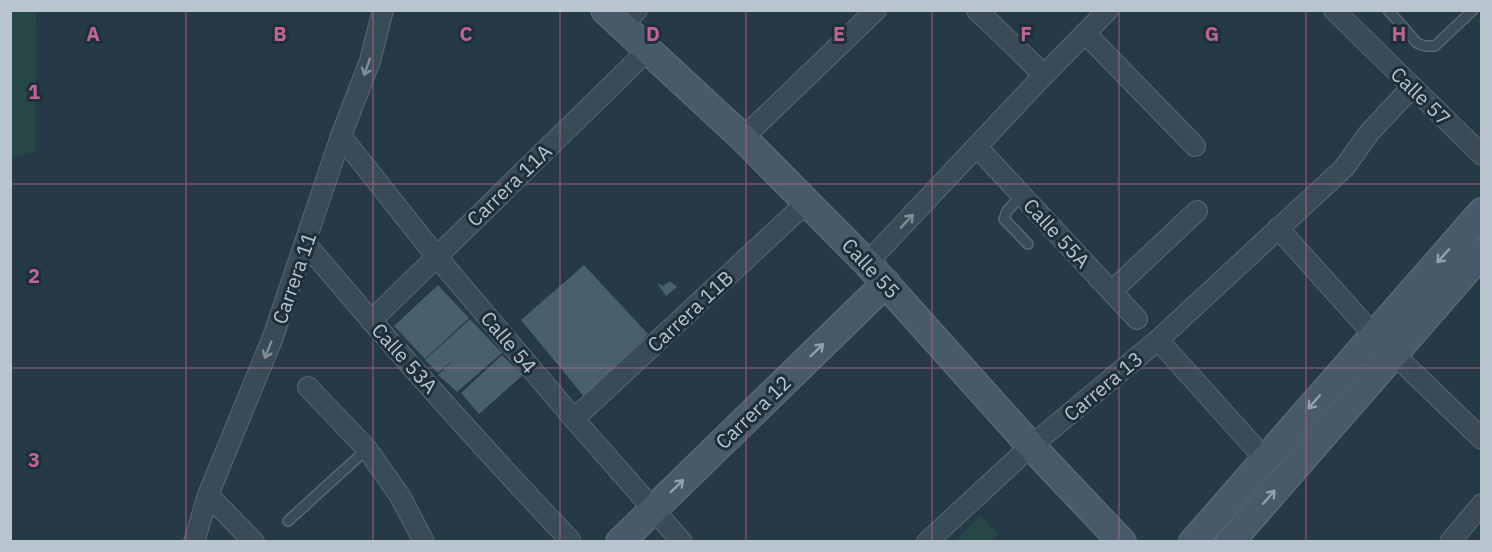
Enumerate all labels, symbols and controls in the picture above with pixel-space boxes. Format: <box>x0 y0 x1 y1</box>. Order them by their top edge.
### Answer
text: A <box>86 20 100 47</box>
text: B <box>273 20 287 47</box>
text: C <box>459 20 473 47</box>
text: D <box>646 20 660 47</box>
text: E <box>833 20 845 47</box>
text: F <box>1020 20 1032 47</box>
text: G <box>1205 20 1219 47</box>
text: H <box>1392 20 1406 47</box>
one-way arrow <box>361 57 372 76</box>
street label: Calle 57 <box>1385 61 1457 131</box>
text: 1 <box>28 78 40 105</box>
street label: Carrera 11A <box>461 138 557 232</box>
street label: Calle 55A <box>1018 192 1096 274</box>
one-way arrow <box>900 213 915 228</box>
street label: Carrera 11 <box>266 229 322 327</box>
street label: Calle 55 <box>836 232 906 304</box>
one-way arrow <box>1436 248 1450 263</box>
text: 2 <box>28 262 40 289</box>
street label: Carrera 11B <box>641 264 739 358</box>
street label: Calle 54 <box>475 305 543 379</box>
street label: Calle 53A <box>366 317 444 399</box>
one-way arrow <box>262 340 273 359</box>
one-way arrow <box>809 343 824 357</box>
street label: Carrera 13 <box>1058 345 1148 427</box>
street label: Carrera 12 <box>709 369 797 455</box>
one-way arrow <box>1307 395 1321 410</box>
text: 3 <box>28 446 40 473</box>
one-way arrow <box>669 479 684 493</box>
one-way arrow <box>1262 490 1276 505</box>

